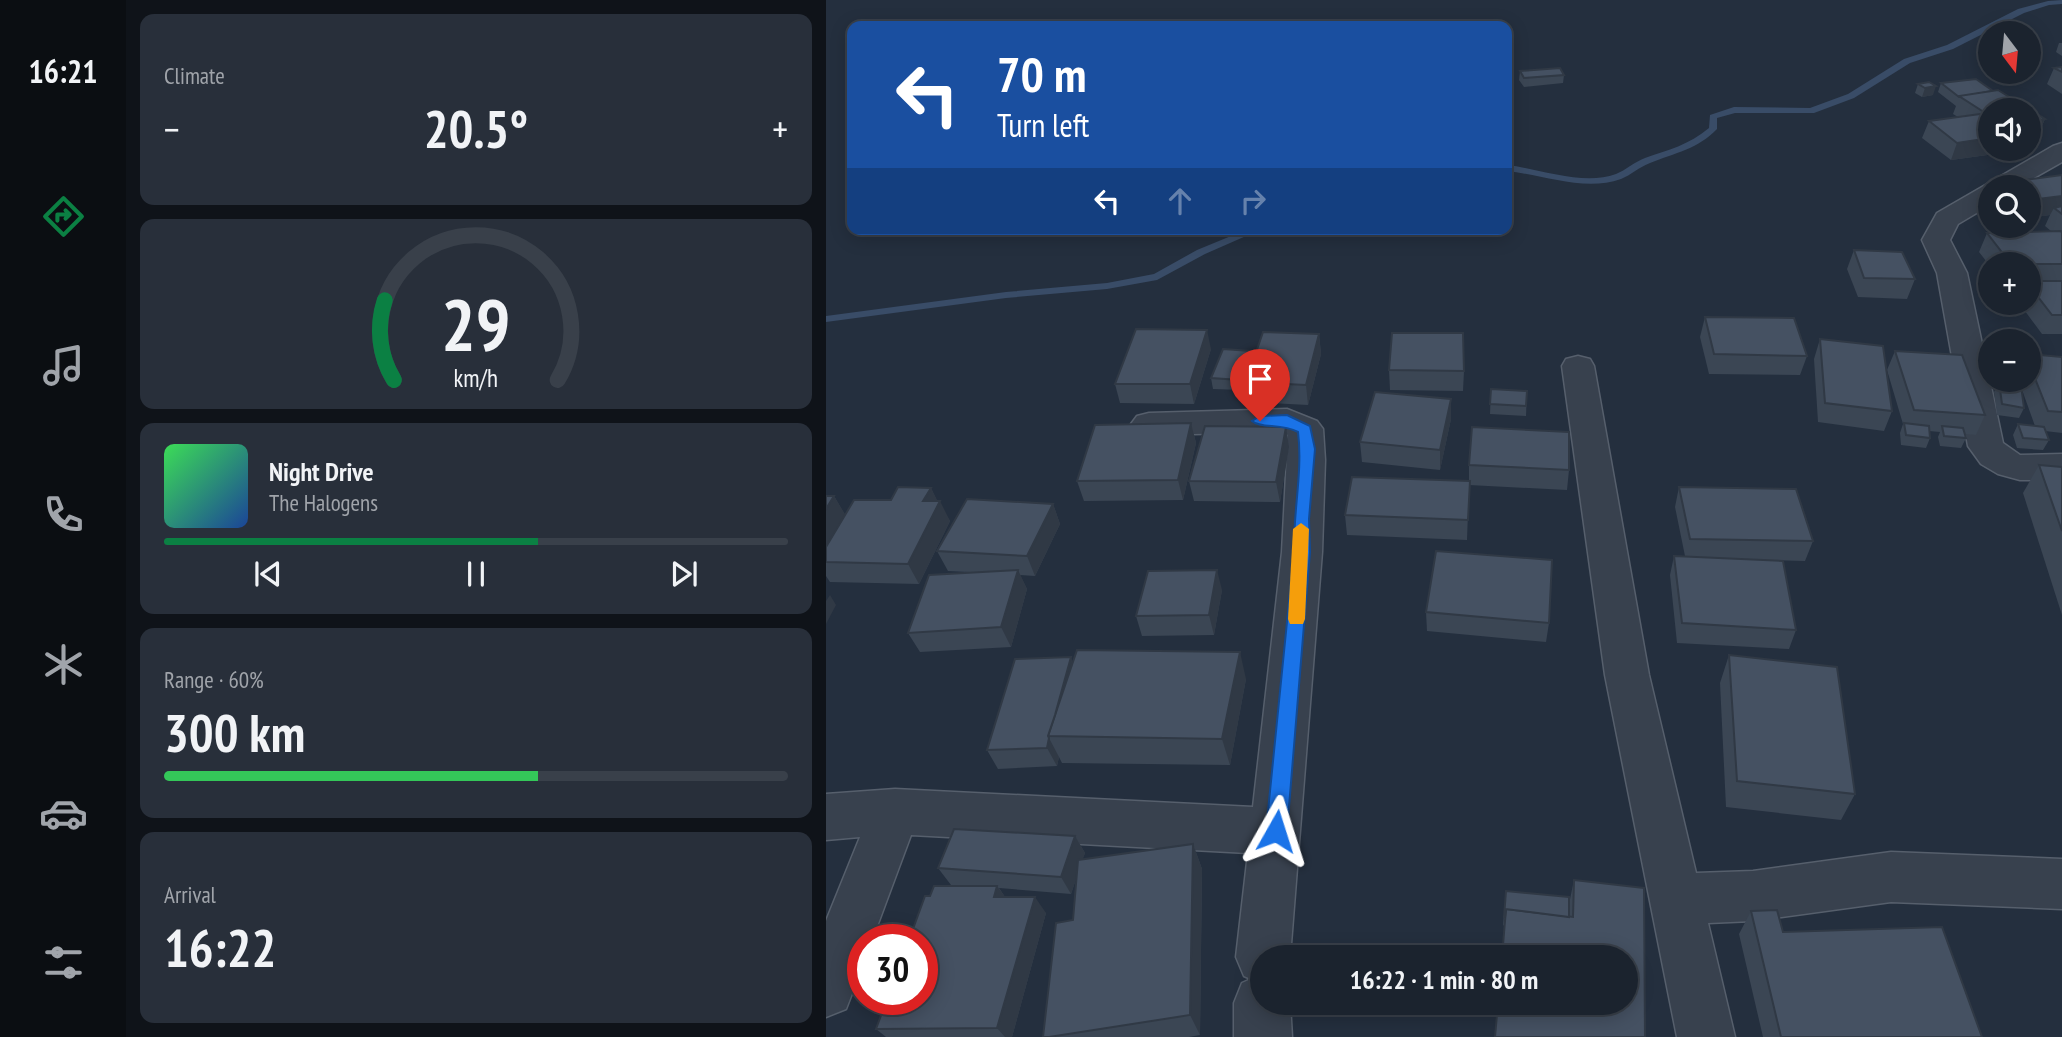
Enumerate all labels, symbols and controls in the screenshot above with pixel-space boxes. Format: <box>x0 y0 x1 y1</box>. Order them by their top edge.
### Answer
north arrow <box>1978 21 2040 84</box>
map controls <box>1978 21 2041 392</box>
text: 70 m <box>997 42 1086 106</box>
icon: left <box>882 49 973 140</box>
text: 16:21 <box>28 50 98 92</box>
text: Climate <box>164 61 225 90</box>
text: 20.5° <box>424 95 528 162</box>
button: sound <box>1978 98 2041 161</box>
text: − <box>164 104 180 153</box>
text: + <box>772 104 788 153</box>
text: Turn left <box>997 104 1089 146</box>
button: search <box>1978 175 2041 238</box>
icon: left <box>1088 182 1126 220</box>
icon: ahead <box>1161 182 1199 220</box>
icon: right <box>1234 182 1272 220</box>
icon: directions <box>39 192 88 241</box>
button: + <box>1978 252 2041 315</box>
text: 29 <box>441 276 511 370</box>
button: − <box>1978 329 2041 392</box>
icon: music <box>39 341 88 390</box>
pin <box>1230 349 1290 421</box>
icon: arrive <box>1241 360 1279 398</box>
text: km/h <box>454 362 498 394</box>
text: Night Drive <box>269 455 374 488</box>
text: The Halogens <box>269 488 378 517</box>
icon: phone <box>39 490 88 539</box>
icon: previous <box>249 555 287 593</box>
icon: pause <box>457 555 495 593</box>
icon: next <box>665 555 703 593</box>
icon: climate <box>39 640 88 689</box>
text: Range · 60% <box>164 665 264 694</box>
text: 300 km <box>164 699 305 766</box>
icon: car <box>39 789 88 838</box>
position arrow <box>1239 794 1313 868</box>
text: Arrival <box>164 880 216 909</box>
text: 16:22 <box>164 914 276 981</box>
speed limit sign: 30 <box>847 924 938 1015</box>
icon: filters <box>39 938 88 987</box>
text: 16:22 · 1 min · 80 m <box>1350 963 1538 996</box>

